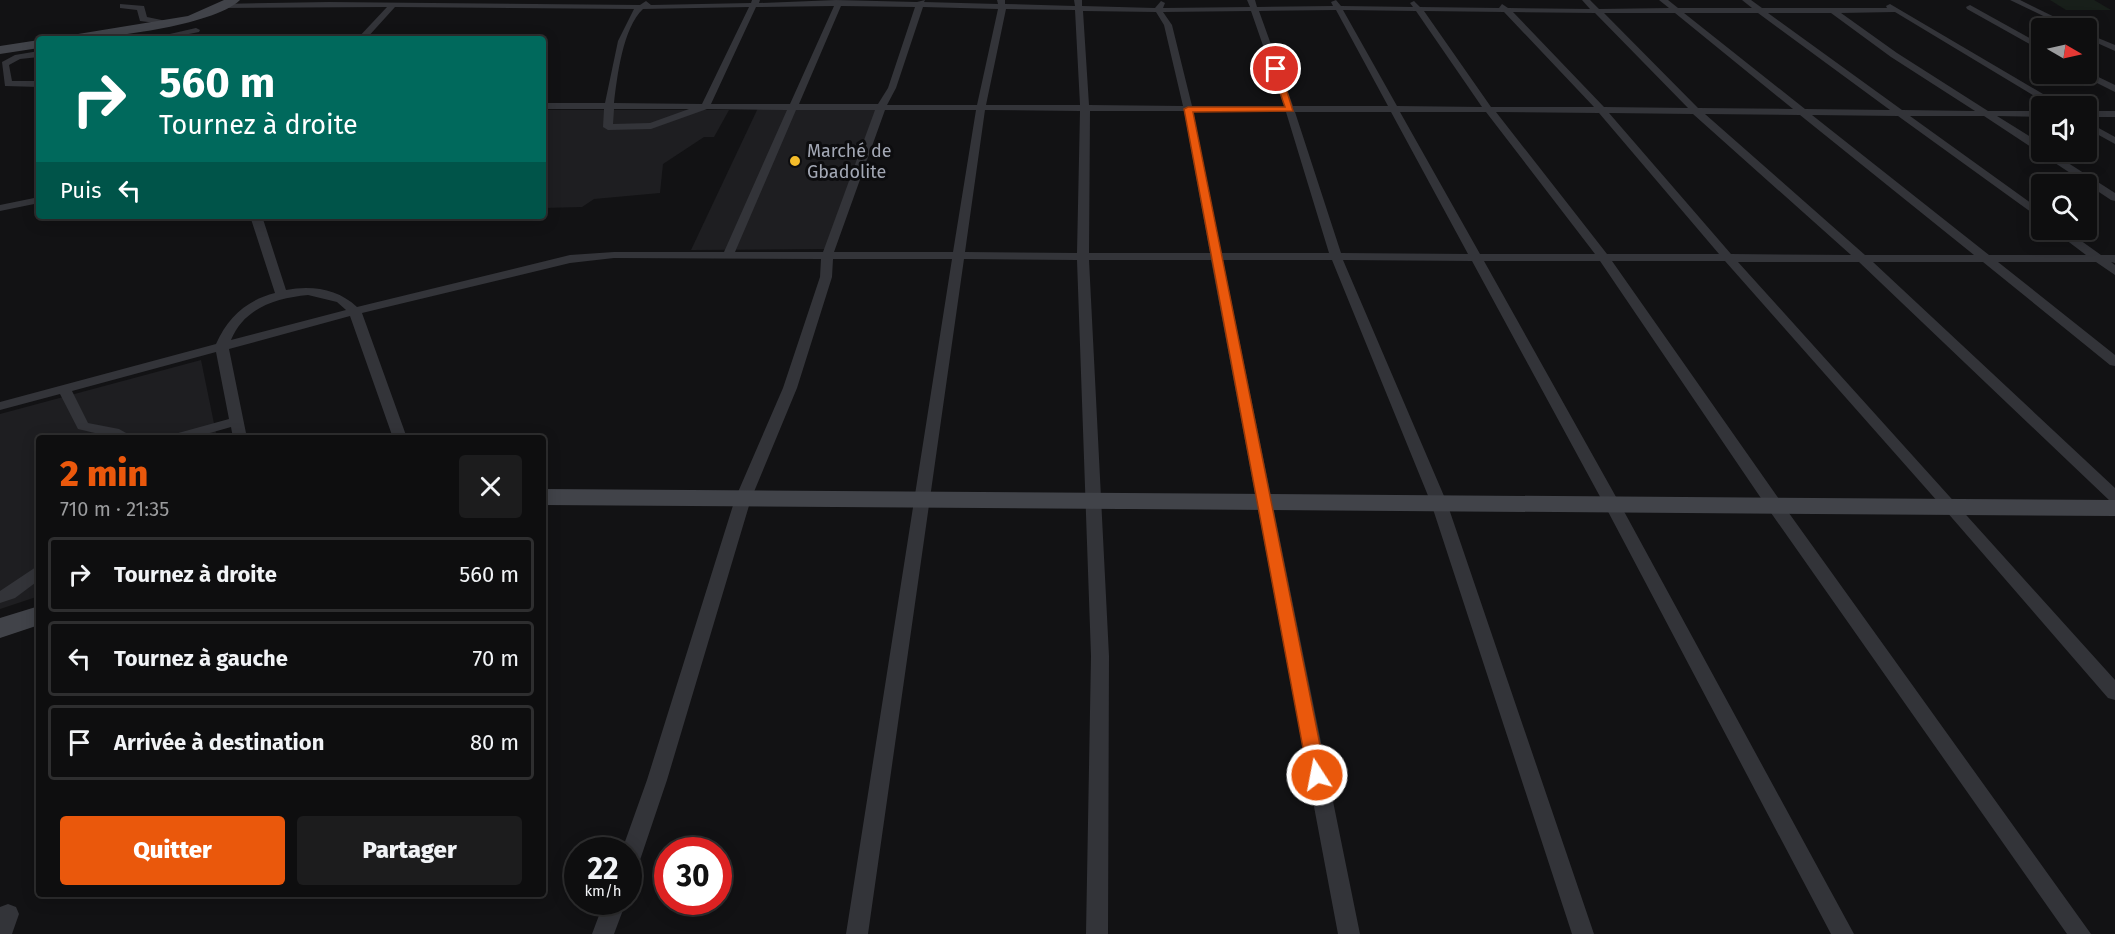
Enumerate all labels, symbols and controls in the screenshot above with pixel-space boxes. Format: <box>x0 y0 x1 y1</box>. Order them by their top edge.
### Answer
north arrow <box>2031 18 2097 84</box>
map controls <box>2031 18 2097 240</box>
pin <box>1250 43 1301 94</box>
icon: arrive <box>1259 52 1292 85</box>
text: 560 m <box>159 58 275 108</box>
icon: right <box>60 60 138 138</box>
button: sound <box>2031 96 2097 162</box>
text: Tournez à droite <box>159 109 358 141</box>
place label: Marché de Gbadolite <box>807 140 892 183</box>
marker: Marché de Gbadolite <box>788 154 802 168</box>
icon: left <box>113 174 146 207</box>
button: search <box>2031 174 2097 240</box>
text: Puis <box>60 177 101 204</box>
text: 2 min <box>60 452 148 496</box>
button: close <box>459 455 522 518</box>
text: 710 m · 21:35 <box>60 497 169 521</box>
icon: right <box>63 558 96 591</box>
text: Tournez à droite <box>114 561 277 588</box>
text: 560 m <box>459 561 519 588</box>
icon: left <box>63 642 96 675</box>
text: Tournez à gauche <box>114 645 288 672</box>
text: 70 m <box>473 645 519 672</box>
icon: arrive <box>63 726 96 759</box>
text: Arrivée à destination <box>114 729 324 756</box>
text: 80 m <box>470 729 519 756</box>
position arrow <box>1285 743 1349 807</box>
button: Quitter <box>60 816 285 885</box>
button: Partager <box>297 816 522 885</box>
speed limit sign: 30 <box>654 837 732 915</box>
text: 22 <box>587 851 619 887</box>
text: km/h <box>584 882 622 900</box>

